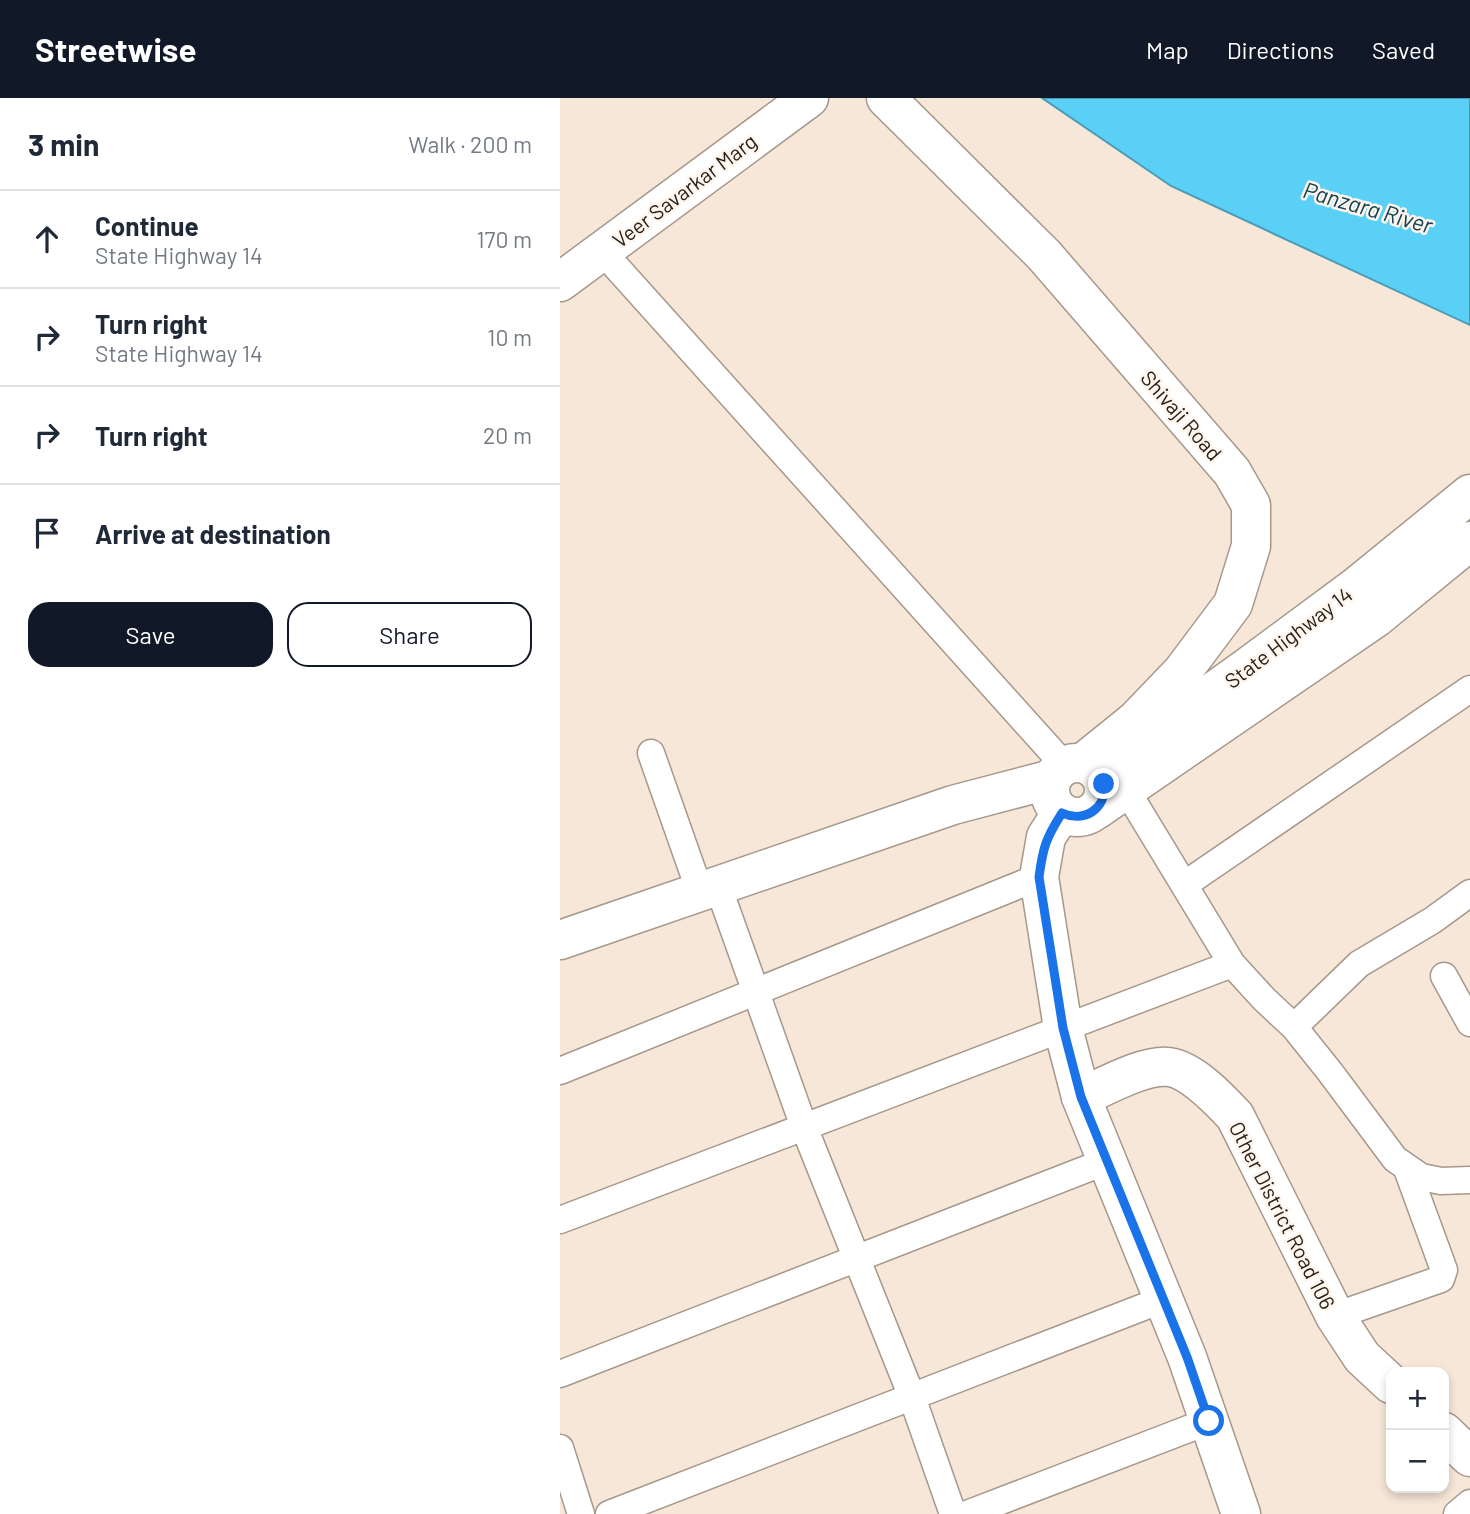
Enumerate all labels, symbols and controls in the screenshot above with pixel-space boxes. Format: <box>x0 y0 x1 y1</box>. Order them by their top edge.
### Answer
text: Streetwise <box>35 29 196 69</box>
text: Map <box>1146 35 1189 64</box>
text: Directions <box>1227 35 1334 64</box>
text: Saved <box>1372 35 1435 64</box>
text: 3 min <box>28 126 99 162</box>
street label: Veer Savarkar Marg <box>607 128 761 252</box>
text: Walk · 200 m <box>408 130 532 158</box>
water label: Panzara River <box>1300 175 1437 239</box>
text: Continue <box>95 210 199 241</box>
icon: ahead <box>28 220 66 258</box>
text: 170 m <box>476 225 532 253</box>
text: State Highway 14 <box>95 241 263 269</box>
text: Turn right <box>95 308 208 339</box>
icon: right <box>28 318 66 356</box>
text: 10 m <box>487 323 532 351</box>
text: State Highway 14 <box>95 339 263 367</box>
street label: Shivaji Road <box>1136 365 1228 465</box>
icon: right <box>28 416 66 454</box>
text: Turn right <box>95 420 208 451</box>
text: 20 m <box>483 421 532 449</box>
icon: arrive <box>28 514 66 552</box>
text: Arrive at destination <box>95 518 331 549</box>
street label: State Highway 14 <box>1219 581 1357 693</box>
button: Save <box>28 602 273 667</box>
button: Share <box>287 602 532 667</box>
route end <box>1088 768 1119 799</box>
street label: Other District Road 106 <box>1225 1117 1341 1313</box>
map controls <box>1386 1367 1449 1493</box>
button: + <box>1386 1367 1449 1430</box>
route start <box>1193 1405 1224 1436</box>
button: − <box>1386 1430 1449 1493</box>

